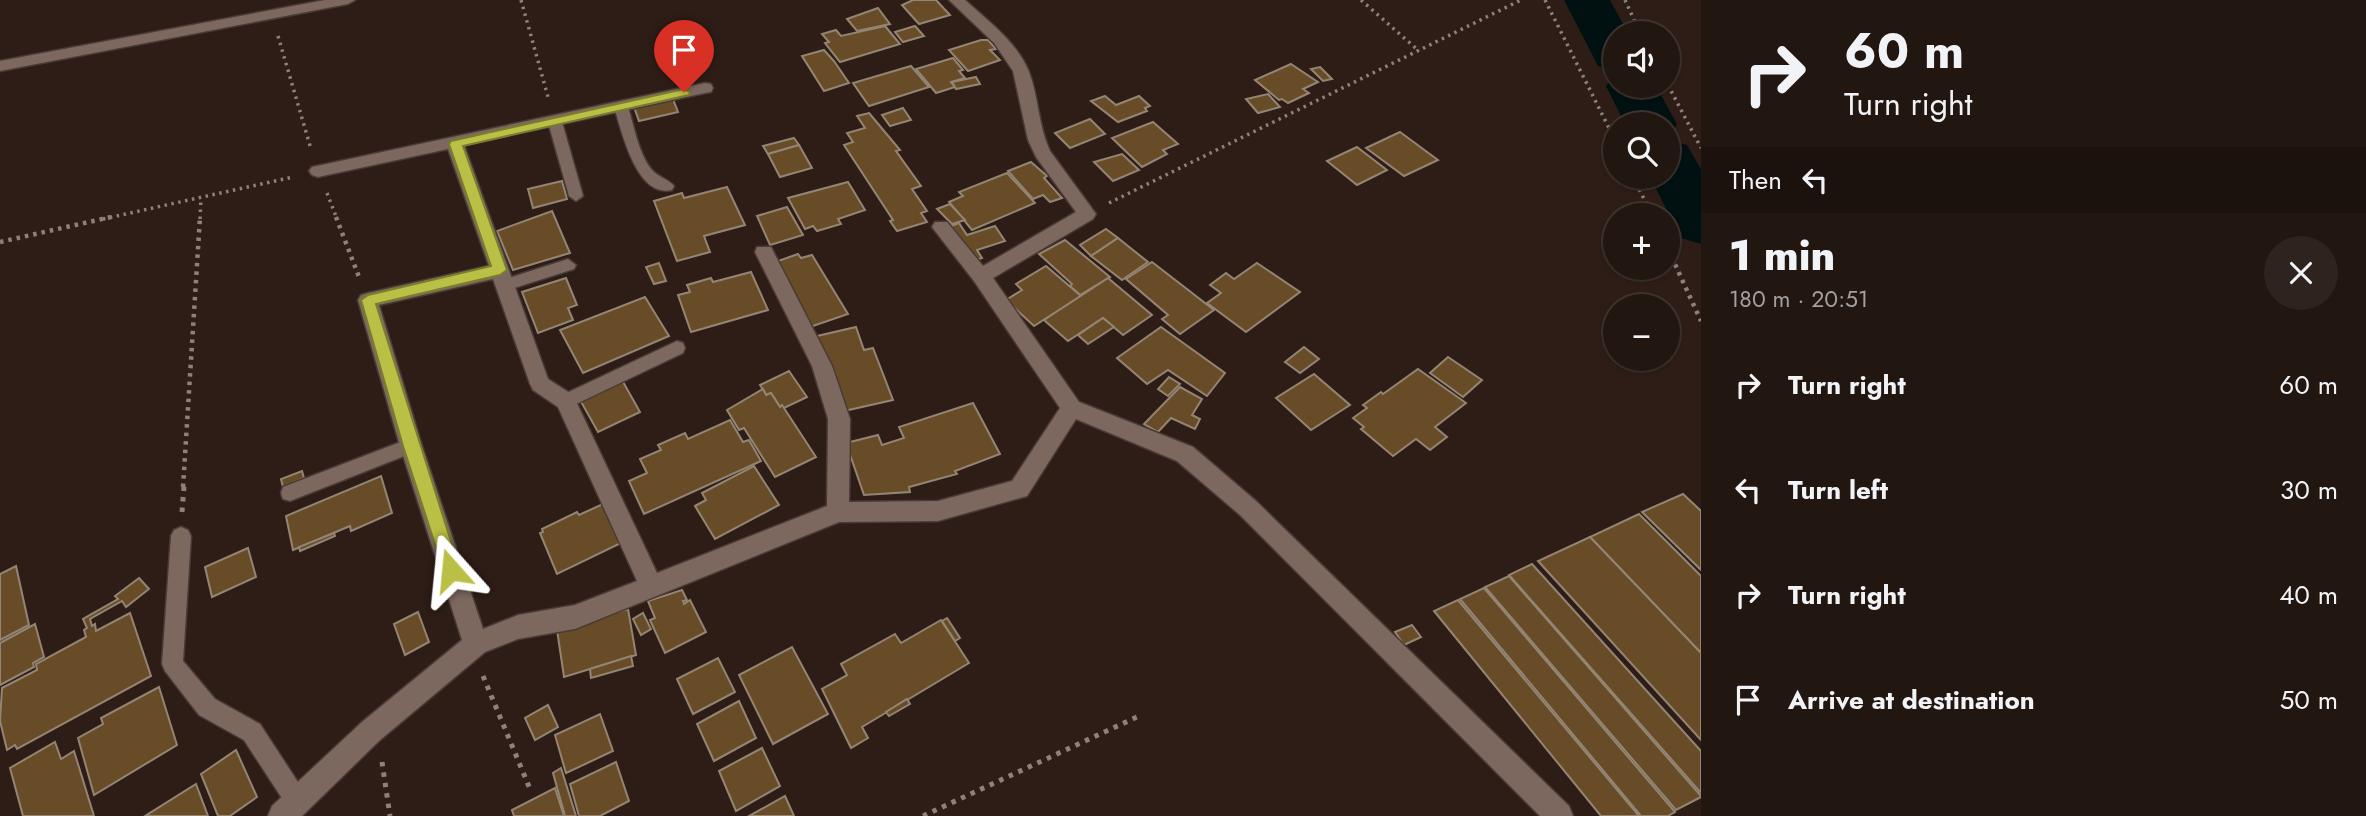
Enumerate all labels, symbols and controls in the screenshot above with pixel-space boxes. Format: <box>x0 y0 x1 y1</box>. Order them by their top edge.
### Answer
text: 60 m <box>1844 16 1964 86</box>
pin <box>654 20 714 92</box>
map controls <box>1603 21 1680 371</box>
button: sound <box>1603 21 1680 98</box>
icon: right <box>1729 28 1820 119</box>
icon: arrive <box>665 31 703 69</box>
text: Turn right <box>1844 81 1973 127</box>
button: search <box>1603 112 1680 189</box>
text: Then <box>1729 161 1782 199</box>
icon: left <box>1796 161 1834 199</box>
button: + <box>1603 203 1680 280</box>
text: 1 min <box>1729 225 1835 286</box>
button: close <box>2264 236 2338 310</box>
text: 180 m · 20:51 <box>1729 282 1868 316</box>
button: − <box>1603 294 1680 371</box>
icon: right <box>1729 366 1767 404</box>
text: Turn right <box>1788 366 1906 404</box>
text: 60 m <box>2279 366 2338 404</box>
icon: left <box>1729 471 1767 509</box>
text: Turn left <box>1788 471 1888 509</box>
text: 30 m <box>2280 471 2338 509</box>
position arrow <box>414 533 488 607</box>
icon: right <box>1729 576 1767 614</box>
text: Turn right <box>1788 576 1906 614</box>
text: 40 m <box>2279 576 2338 614</box>
icon: arrive <box>1729 681 1767 719</box>
text: Arrive at destination <box>1788 681 2035 719</box>
text: 50 m <box>2280 681 2338 719</box>

